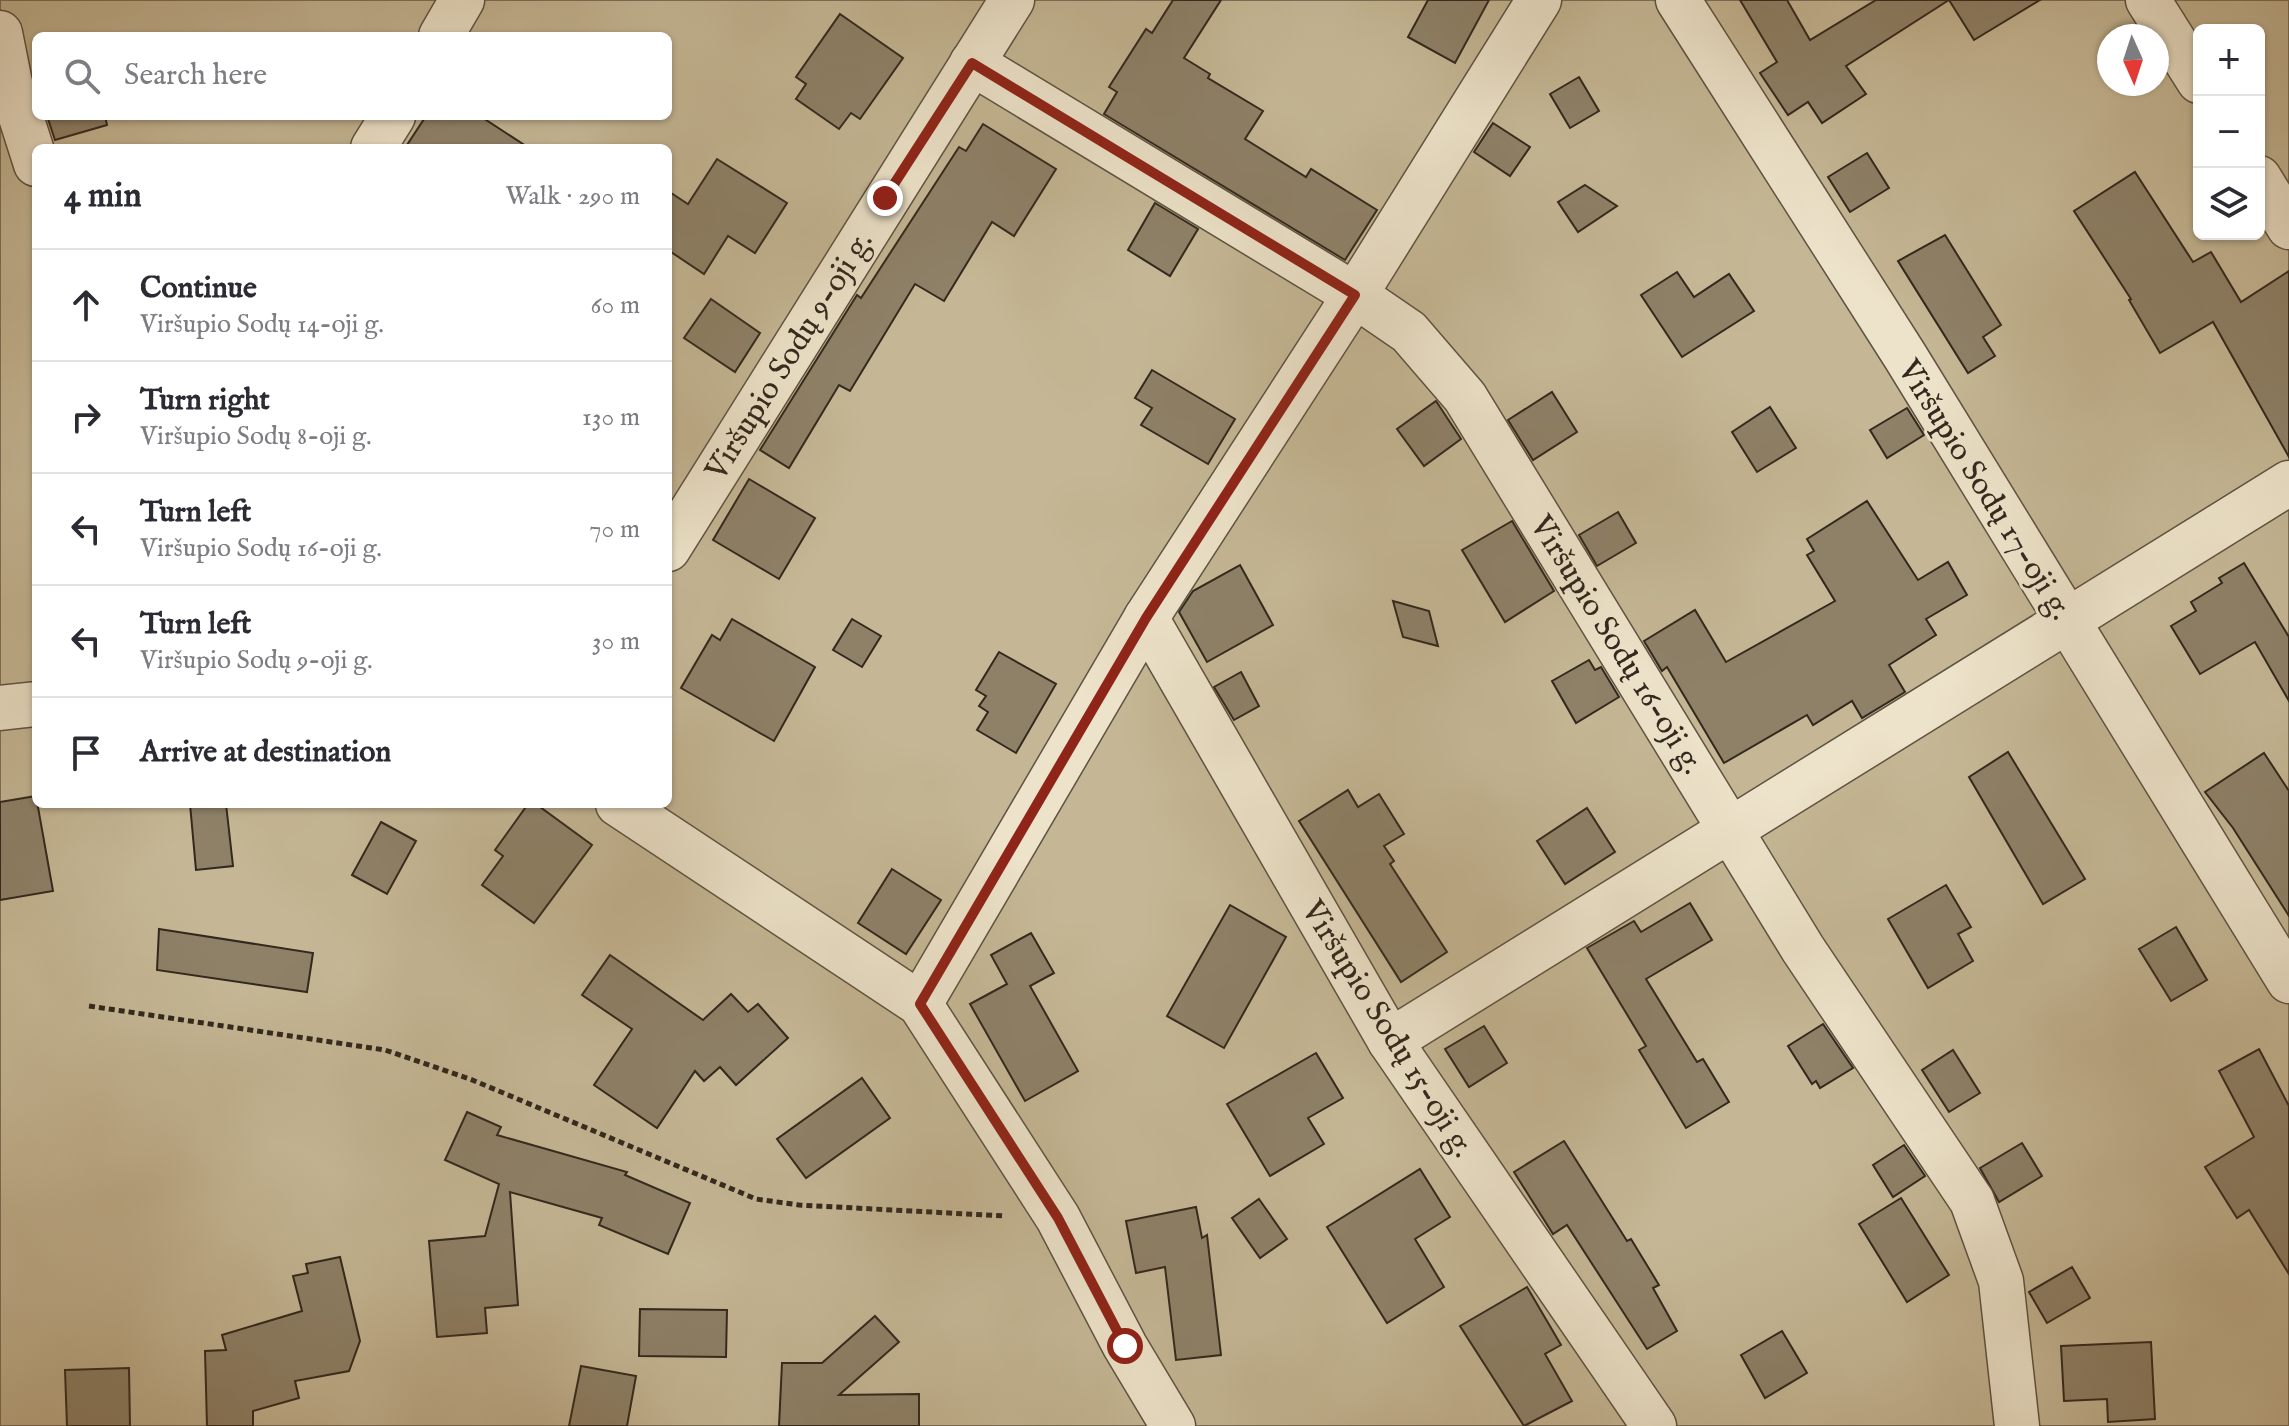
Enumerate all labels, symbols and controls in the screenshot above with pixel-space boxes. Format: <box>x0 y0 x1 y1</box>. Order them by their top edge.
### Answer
north arrow <box>2097 24 2169 96</box>
map controls <box>2193 24 2265 240</box>
button: + <box>2193 24 2265 96</box>
search box <box>32 32 672 120</box>
icon: search <box>60 54 104 98</box>
text: Search here <box>124 57 267 95</box>
button: − <box>2193 96 2265 168</box>
button: layers <box>2193 168 2265 240</box>
text: 4 min <box>64 175 142 218</box>
text: Walk · 290 m <box>505 180 640 213</box>
route end <box>867 180 903 216</box>
street label: Viršupio Sodų 9-oji g. <box>696 224 883 489</box>
text: Continue <box>140 270 257 308</box>
icon: ahead <box>64 283 108 327</box>
text: 60 m <box>591 289 640 322</box>
text: Viršupio Sodų 14-oji g. <box>140 308 384 341</box>
street label: Viršupio Sodų 17-oji g. <box>1887 352 2081 628</box>
text: Turn right <box>140 382 270 420</box>
icon: right <box>64 395 108 439</box>
text: 130 m <box>582 401 640 434</box>
text: Viršupio Sodų 8-oji g. <box>140 420 371 453</box>
text: Turn left <box>140 494 251 532</box>
icon: left <box>64 507 108 551</box>
street label: Viršupio Sodų 16-oji g. <box>1519 507 1712 782</box>
text: 70 m <box>589 513 640 546</box>
text: Viršupio Sodų 16-oji g. <box>140 532 382 565</box>
text: Turn left <box>140 606 251 644</box>
icon: left <box>64 619 108 663</box>
text: 30 m <box>592 625 640 658</box>
text: Viršupio Sodų 9-oji g. <box>140 644 373 677</box>
icon: arrive <box>64 731 108 775</box>
text: Arrive at destination <box>140 734 391 772</box>
street label: Viršupio Sodų 15-oji g. <box>1291 892 1483 1166</box>
route start <box>1107 1328 1143 1364</box>

